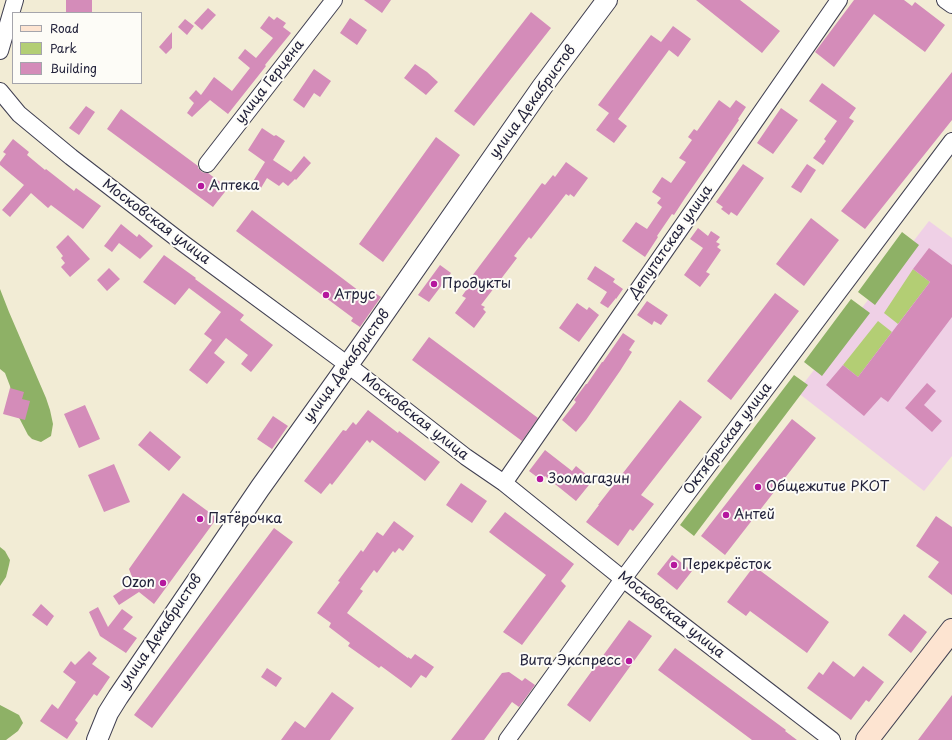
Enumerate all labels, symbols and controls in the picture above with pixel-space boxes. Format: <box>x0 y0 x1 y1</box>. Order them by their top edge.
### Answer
legend <box>12 12 142 84</box>
text: Road <box>50 19 79 37</box>
street label: улица Герцена <box>232 37 308 127</box>
text: Park <box>50 39 77 57</box>
street label: улица Декабристов <box>486 42 580 162</box>
text: Building <box>50 59 97 77</box>
street label: Московская улица <box>99 176 213 268</box>
place label: Аптека <box>209 178 259 194</box>
marker: Аптека <box>196 181 206 191</box>
street label: Депутатская улица <box>626 182 716 302</box>
place label: Продукты <box>442 276 511 292</box>
marker: Продукты <box>429 279 439 289</box>
place label: Атрус <box>334 287 375 303</box>
marker: Атрус <box>321 290 331 300</box>
street label: улица Декабристов <box>300 306 394 426</box>
street label: Московская улица <box>358 370 472 464</box>
street label: Октябрьская улица <box>680 380 776 498</box>
place label: Зоомагазин <box>548 471 630 487</box>
marker: Зоомагазин <box>535 474 545 484</box>
place label: Общежитие РКОТ <box>766 479 889 495</box>
marker: Общежитие РКОТ <box>753 482 763 492</box>
place label: Антей <box>734 507 775 523</box>
marker: Антей <box>721 510 731 520</box>
place label: Пятёрочка <box>208 511 282 527</box>
marker: Пятёрочка <box>195 514 205 524</box>
place label: Перекрёсток <box>682 557 771 573</box>
marker: Перекрёсток <box>669 560 679 570</box>
street label: Московская улица <box>614 568 728 662</box>
street label: улица Декабристов <box>116 571 206 693</box>
place label: Ozon <box>122 575 155 591</box>
marker: Ozon <box>158 578 168 588</box>
place label: Вита Экспресс <box>519 653 621 669</box>
marker: Вита Экспресс <box>624 656 634 666</box>

